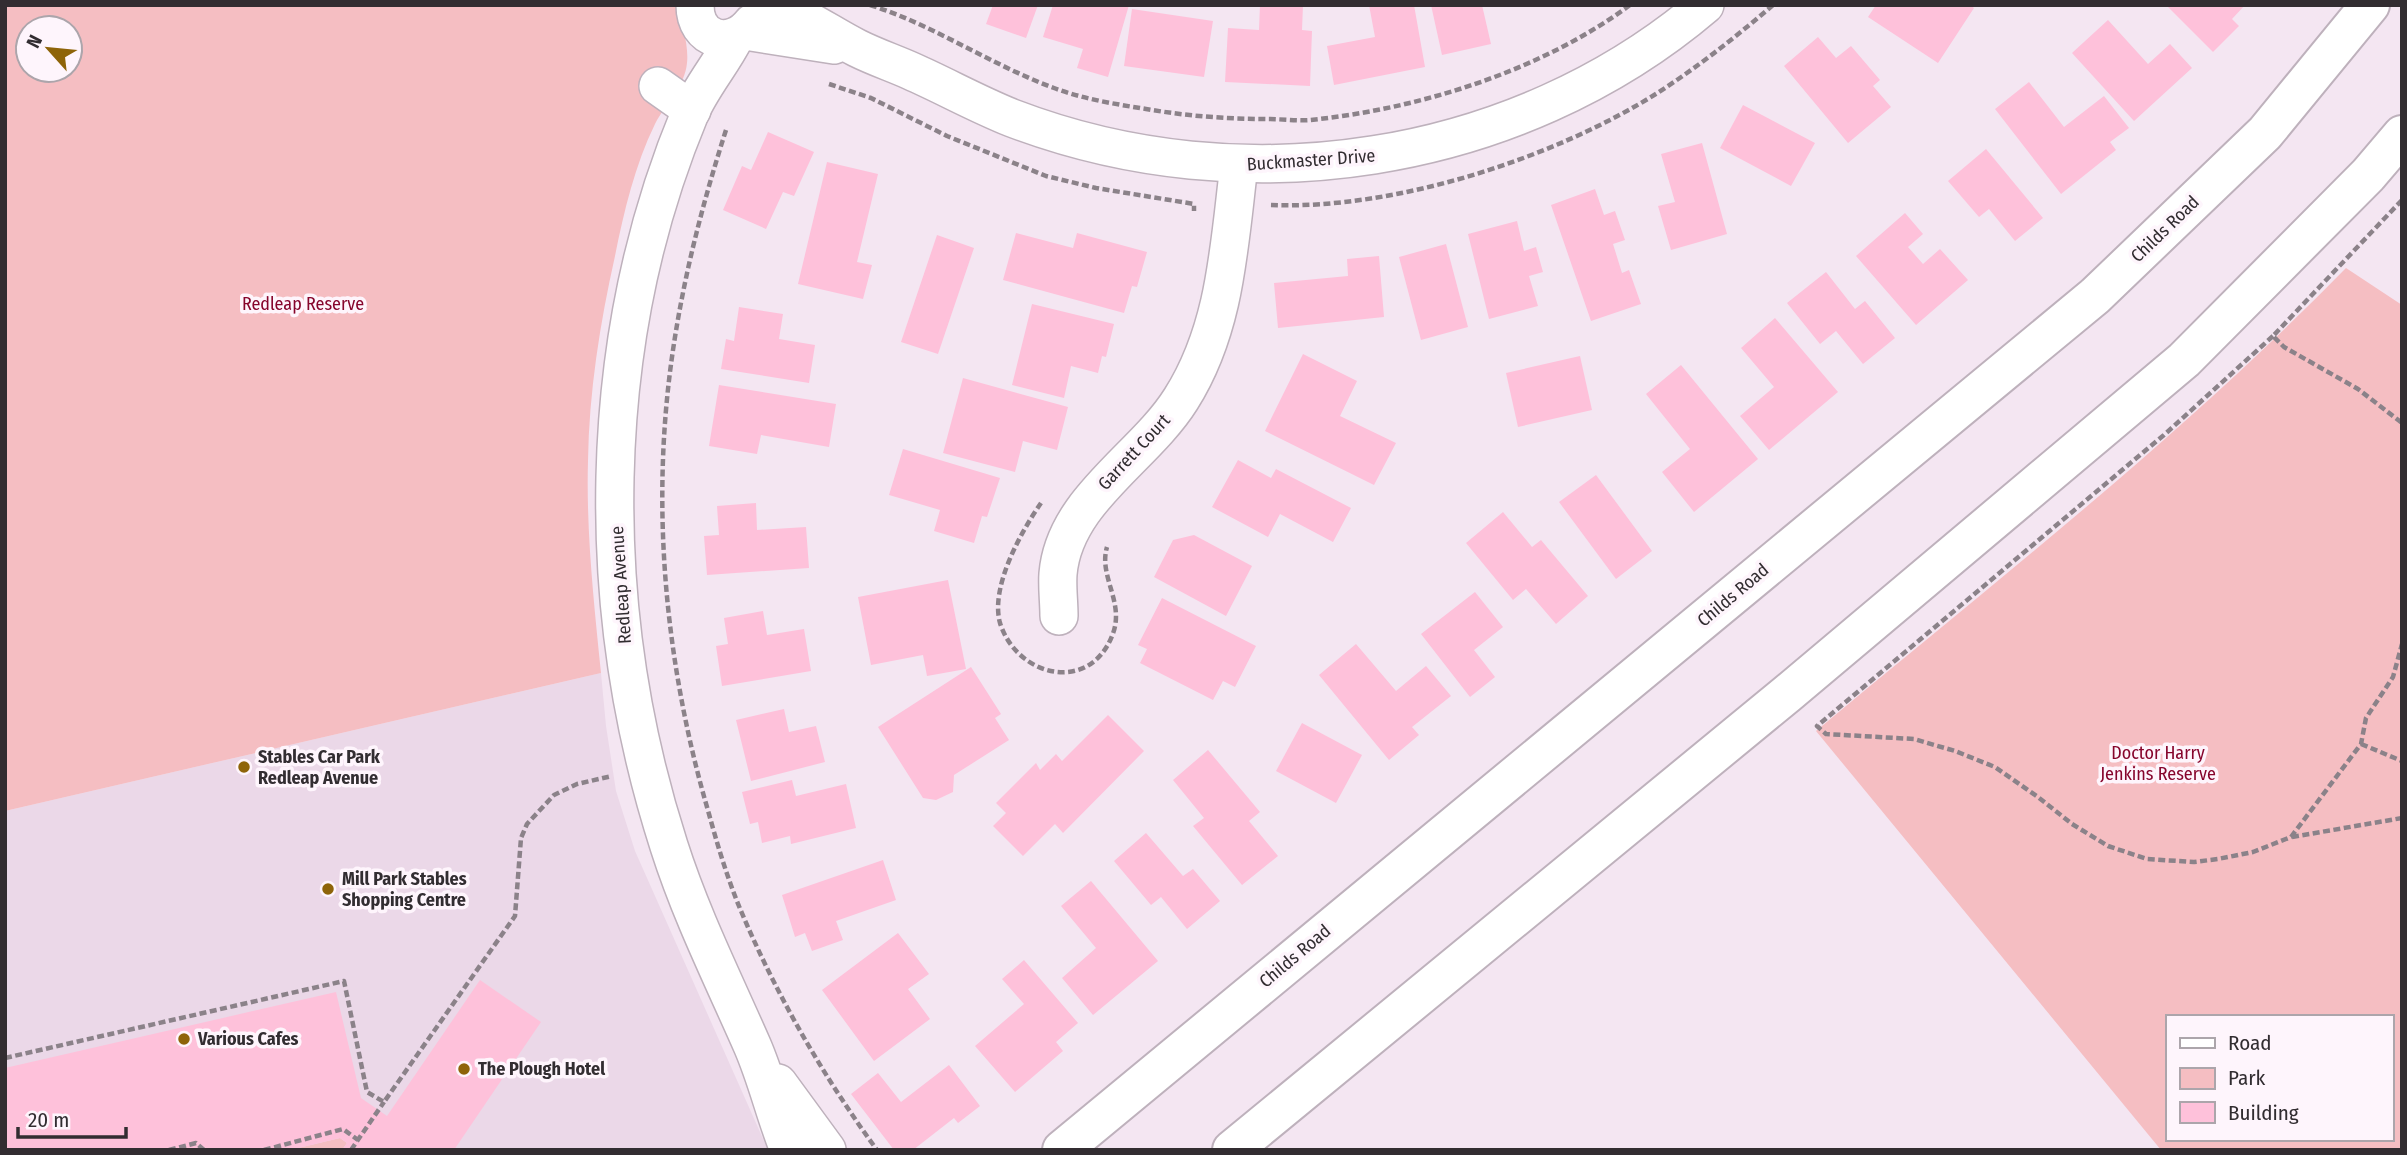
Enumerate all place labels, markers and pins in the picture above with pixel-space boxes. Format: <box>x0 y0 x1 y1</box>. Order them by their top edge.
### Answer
place label: Stables Car Park Redleap Avenue <box>258 746 381 789</box>
marker: Stables Car Park Redleap Avenue <box>236 759 252 775</box>
place label: Mill Park Stables Shopping Centre <box>342 868 467 911</box>
marker: Mill Park Stables Shopping Centre <box>320 881 336 897</box>
place label: Various Cafes <box>197 1028 299 1050</box>
marker: Various Cafes <box>176 1031 192 1047</box>
place label: The Plough Hotel <box>478 1058 605 1080</box>
marker: The Plough Hotel <box>456 1061 472 1077</box>

